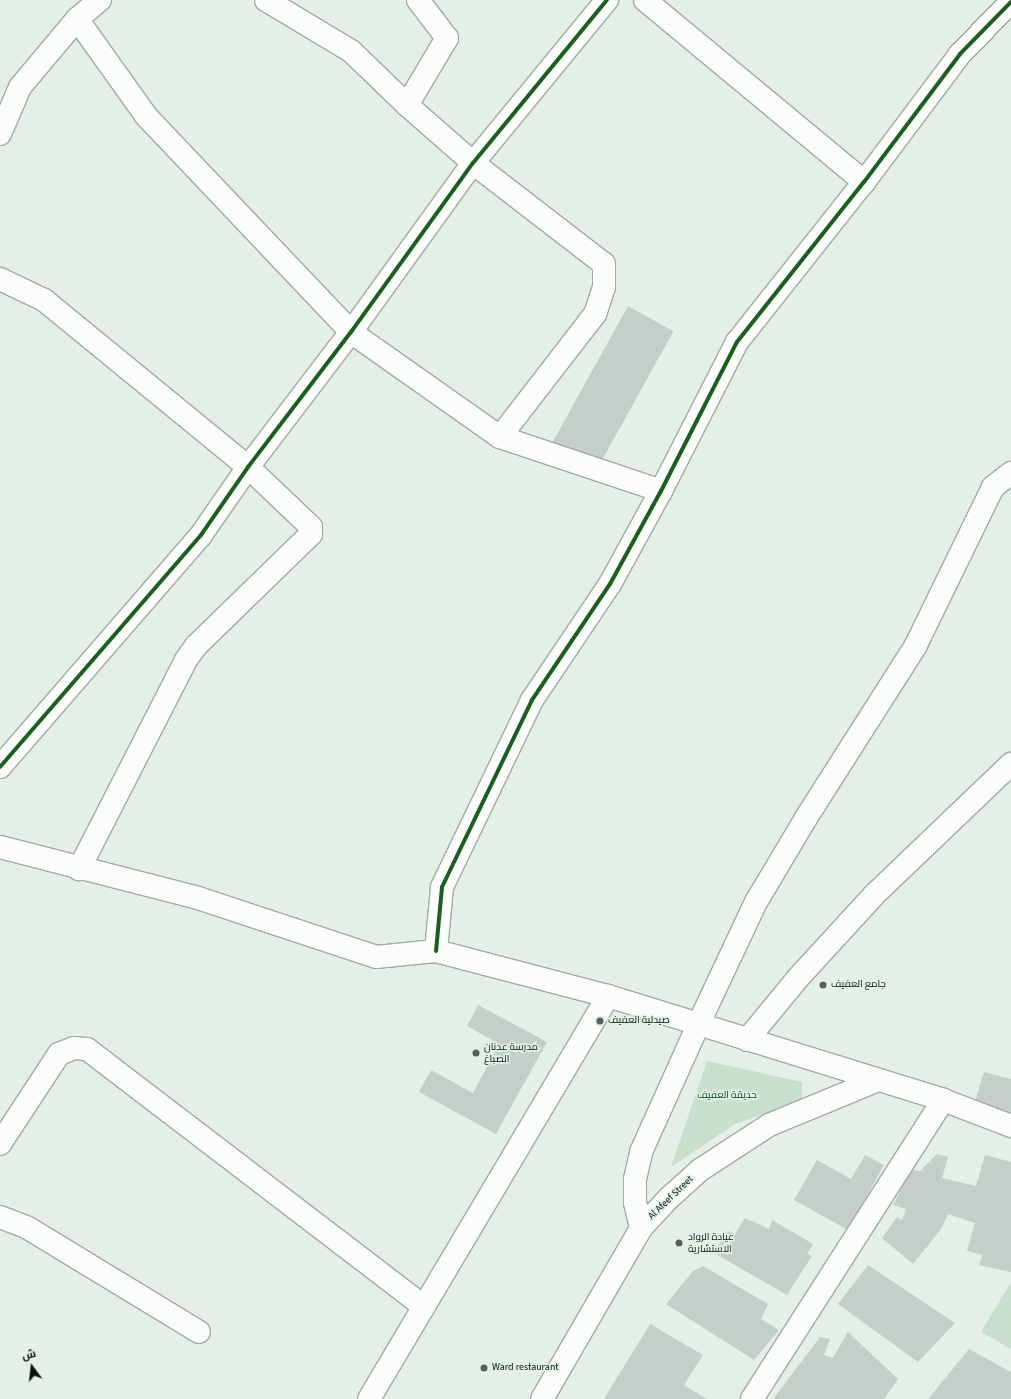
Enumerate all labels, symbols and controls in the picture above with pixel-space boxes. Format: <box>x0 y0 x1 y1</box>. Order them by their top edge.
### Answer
place label: جامع العفيف <box>831 979 886 991</box>
marker: جامع العفيف <box>818 980 828 990</box>
place label: صيدلية العفيف <box>608 1015 670 1027</box>
marker: صيدلية العفيف <box>595 1016 605 1026</box>
place label: مدرسة عدنان الصباغ <box>484 1041 538 1064</box>
marker: مدرسة عدنان الصباغ <box>471 1048 481 1058</box>
park label: حديقة العفيف <box>697 1090 757 1102</box>
street label: Al Afeef Street <box>646 1174 696 1222</box>
place label: عيادة الرواد الاستشارية <box>688 1231 734 1254</box>
marker: عيادة الرواد الاستشارية <box>673 1237 685 1249</box>
text: ش <box>20 1346 38 1364</box>
north arrow <box>12 1347 52 1387</box>
place label: Ward restaurant <box>492 1362 559 1374</box>
marker: Ward restaurant <box>479 1363 489 1373</box>

